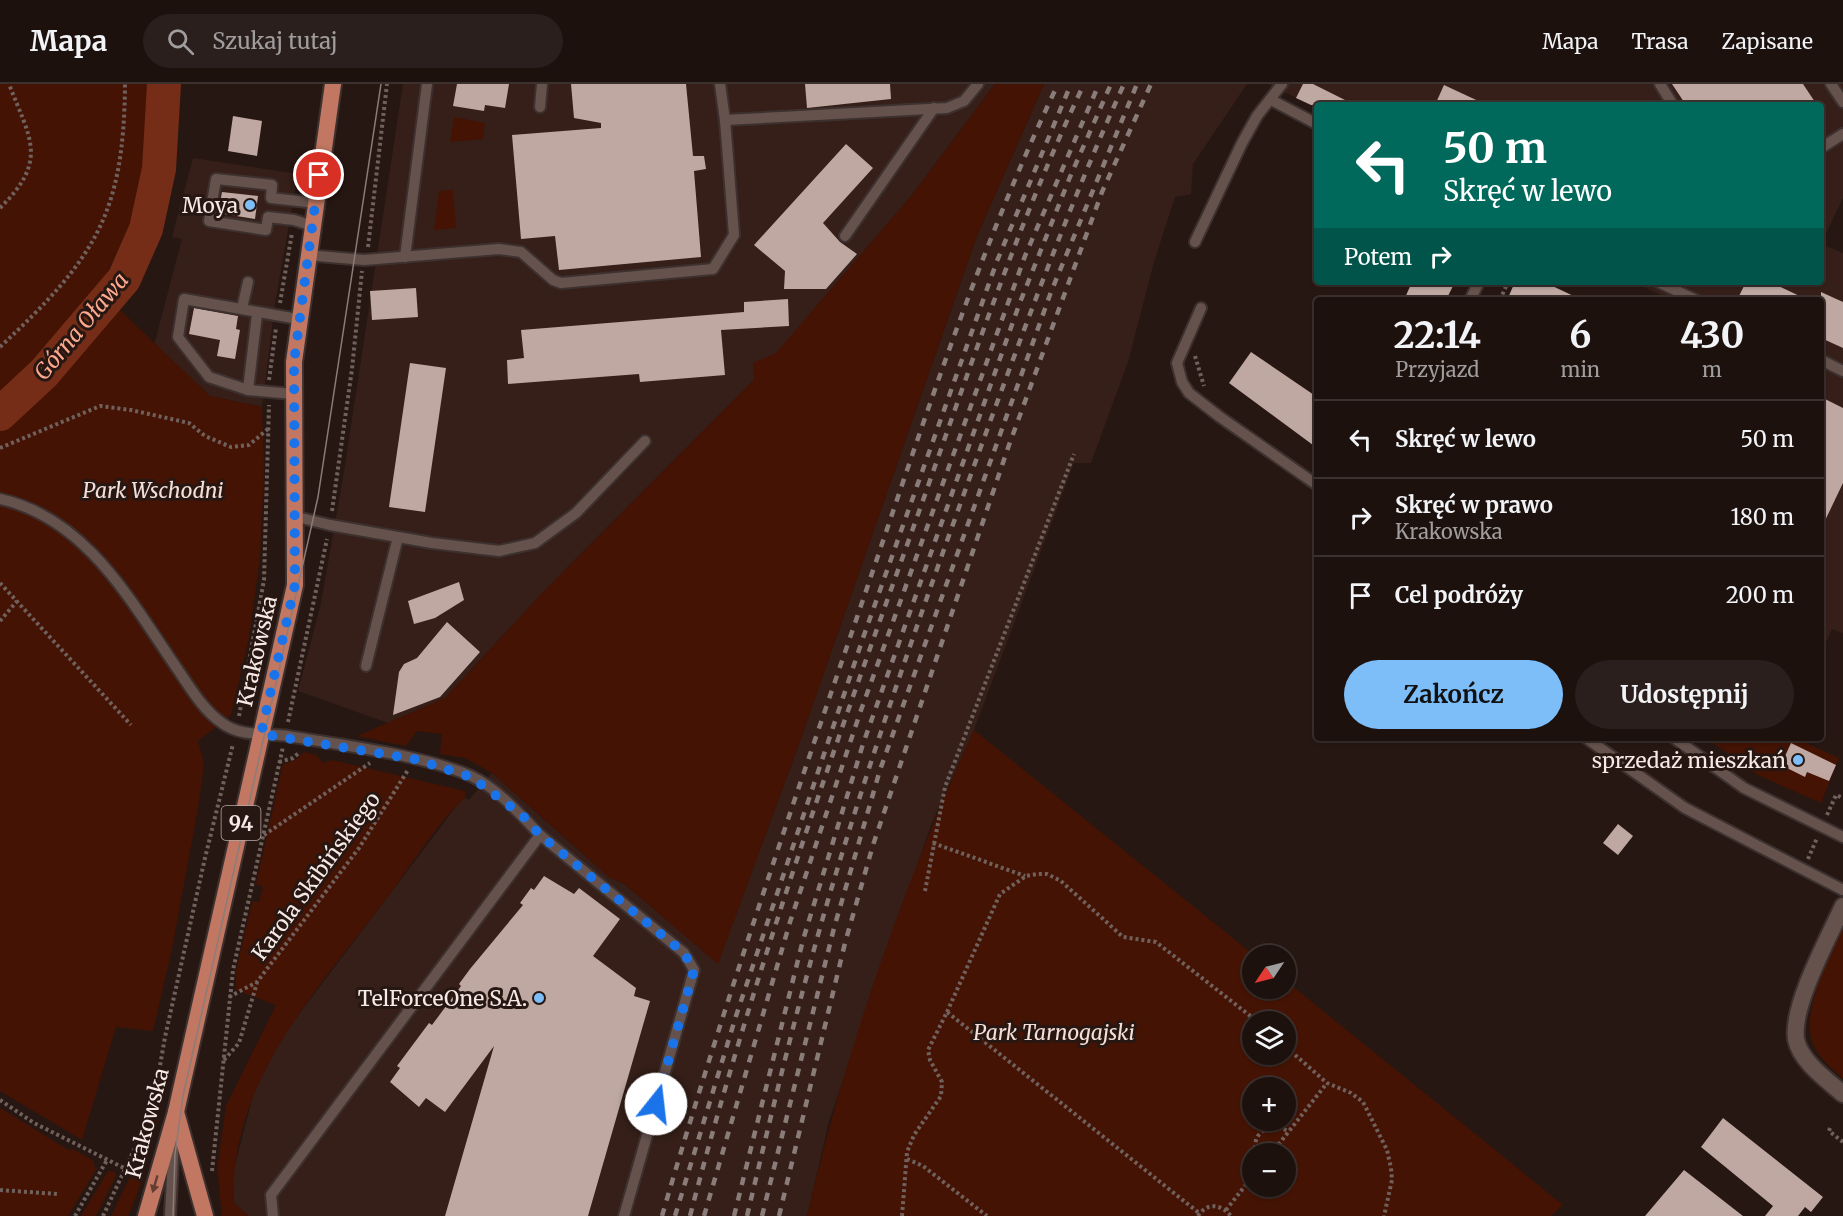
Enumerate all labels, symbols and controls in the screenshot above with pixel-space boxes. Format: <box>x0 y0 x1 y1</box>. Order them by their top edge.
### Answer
search box <box>143 14 563 68</box>
text: Mapa <box>30 23 107 59</box>
icon: search <box>164 25 197 58</box>
text: Szukaj tutaj <box>212 27 338 55</box>
text: Mapa <box>1542 28 1599 55</box>
text: Trasa <box>1632 28 1689 55</box>
text: Zapisane <box>1722 28 1813 55</box>
text: 50 m <box>1443 122 1547 174</box>
icon: left <box>1344 126 1422 204</box>
pin <box>293 149 344 200</box>
icon: arrive <box>302 158 335 191</box>
text: Skręć w lewo <box>1443 174 1612 208</box>
place label: Moya <box>182 192 238 219</box>
marker: Moya <box>243 198 257 212</box>
icon: right <box>1424 240 1457 273</box>
text: Potem <box>1344 243 1412 271</box>
water label: Górna Oława <box>28 266 134 386</box>
text: 22:14 <box>1394 313 1481 358</box>
text: 6 <box>1569 313 1591 358</box>
text: 430 <box>1680 313 1744 358</box>
text: Przyjazd <box>1395 357 1479 382</box>
text: min <box>1561 357 1600 382</box>
text: m <box>1702 357 1722 382</box>
icon: left <box>1344 423 1377 456</box>
text: Skręć w lewo <box>1395 425 1536 453</box>
text: 50 m <box>1740 425 1794 453</box>
park label: Park Wschodni <box>82 477 224 504</box>
text: Skręć w prawo <box>1395 491 1553 519</box>
icon: right <box>1344 501 1377 534</box>
text: 180 m <box>1730 503 1794 531</box>
text: Krakowska <box>1395 519 1503 544</box>
icon: arrive <box>1344 579 1377 612</box>
text: Cel podróży <box>1395 581 1523 609</box>
text: 200 m <box>1726 581 1794 609</box>
street label: Krakowska <box>231 593 283 709</box>
button: Zakończ <box>1344 660 1563 729</box>
button: Udostępnij <box>1575 660 1794 729</box>
place label: sprzedaż mieszkań <box>1592 747 1786 774</box>
marker: sprzedaż mieszkań <box>1791 753 1805 767</box>
street label: Karola Skibińskiego <box>246 787 386 965</box>
road number: 94 <box>222 806 260 840</box>
north arrow <box>1242 945 1296 999</box>
map controls <box>1242 945 1296 1197</box>
place label: TelForceOne S.A. <box>358 985 527 1012</box>
marker: TelForceOne S.A. <box>532 991 546 1005</box>
button: layers <box>1242 1011 1296 1065</box>
park label: Park Tarnogajski <box>973 1019 1135 1046</box>
street label: Krakowska <box>119 1065 175 1181</box>
position arrow <box>624 1072 688 1136</box>
button: + <box>1242 1077 1296 1131</box>
button: − <box>1242 1143 1296 1197</box>
one-way arrow <box>150 1175 159 1193</box>

